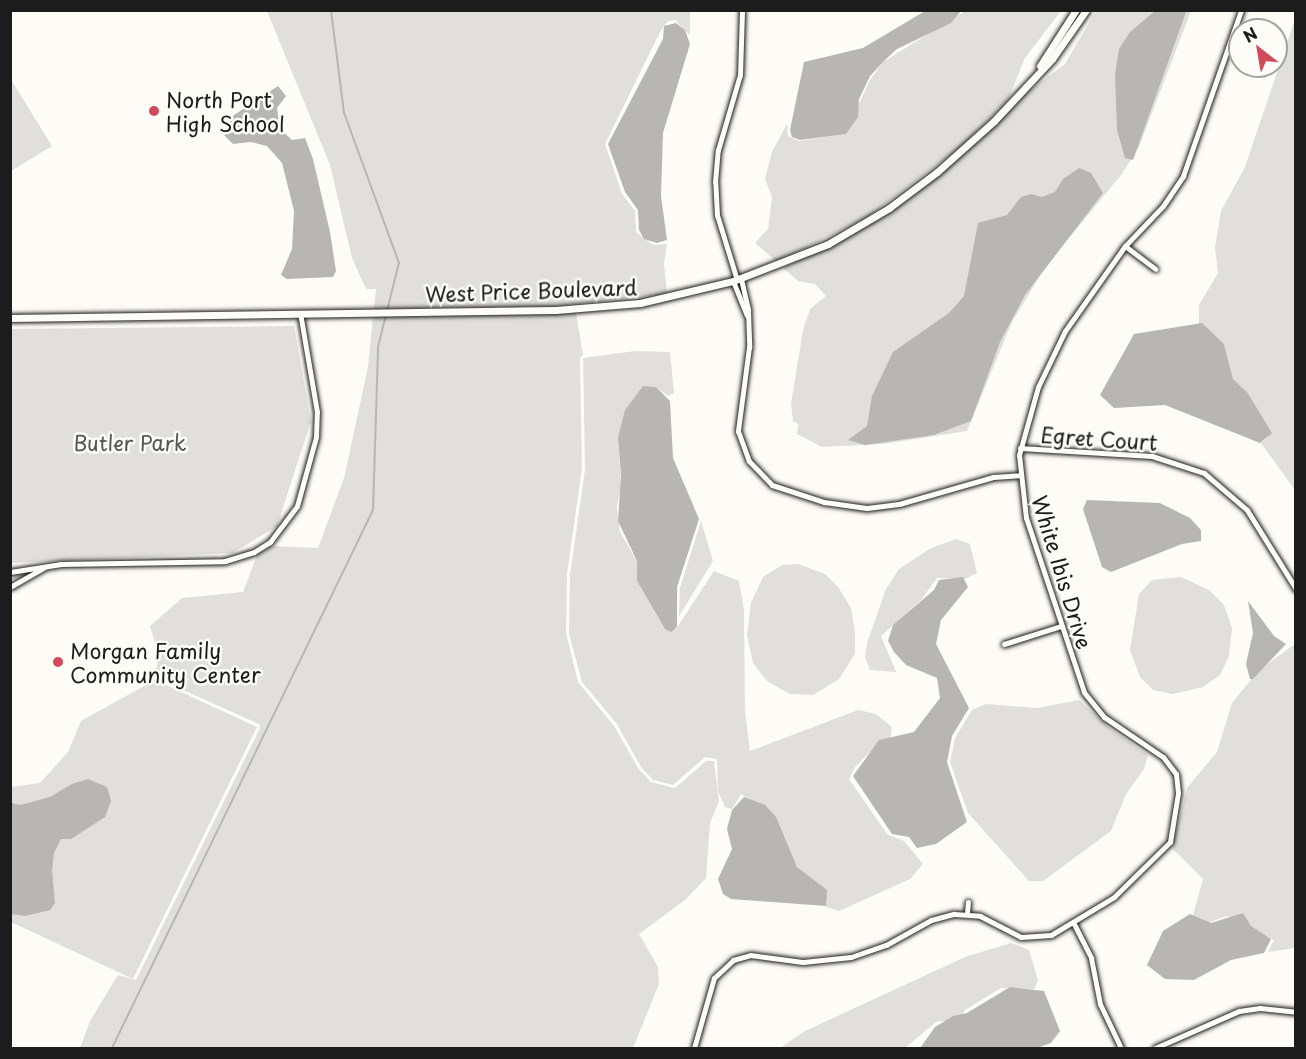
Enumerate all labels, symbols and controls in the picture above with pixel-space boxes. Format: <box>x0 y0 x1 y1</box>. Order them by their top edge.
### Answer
north arrow <box>1228 18 1288 78</box>
text: N <box>1238 21 1261 48</box>
place label: North Port High School <box>166 86 286 136</box>
marker: North Port High School <box>147 104 161 118</box>
street label: West Price Boulevard <box>424 274 638 306</box>
street label: Egret Court <box>1039 421 1159 455</box>
park label: Butler Park <box>72 429 188 455</box>
street label: White Ibis Drive <box>1028 492 1098 652</box>
place label: Morgan Family Community Center <box>70 637 263 687</box>
marker: Morgan Family Community Center <box>51 655 65 669</box>

